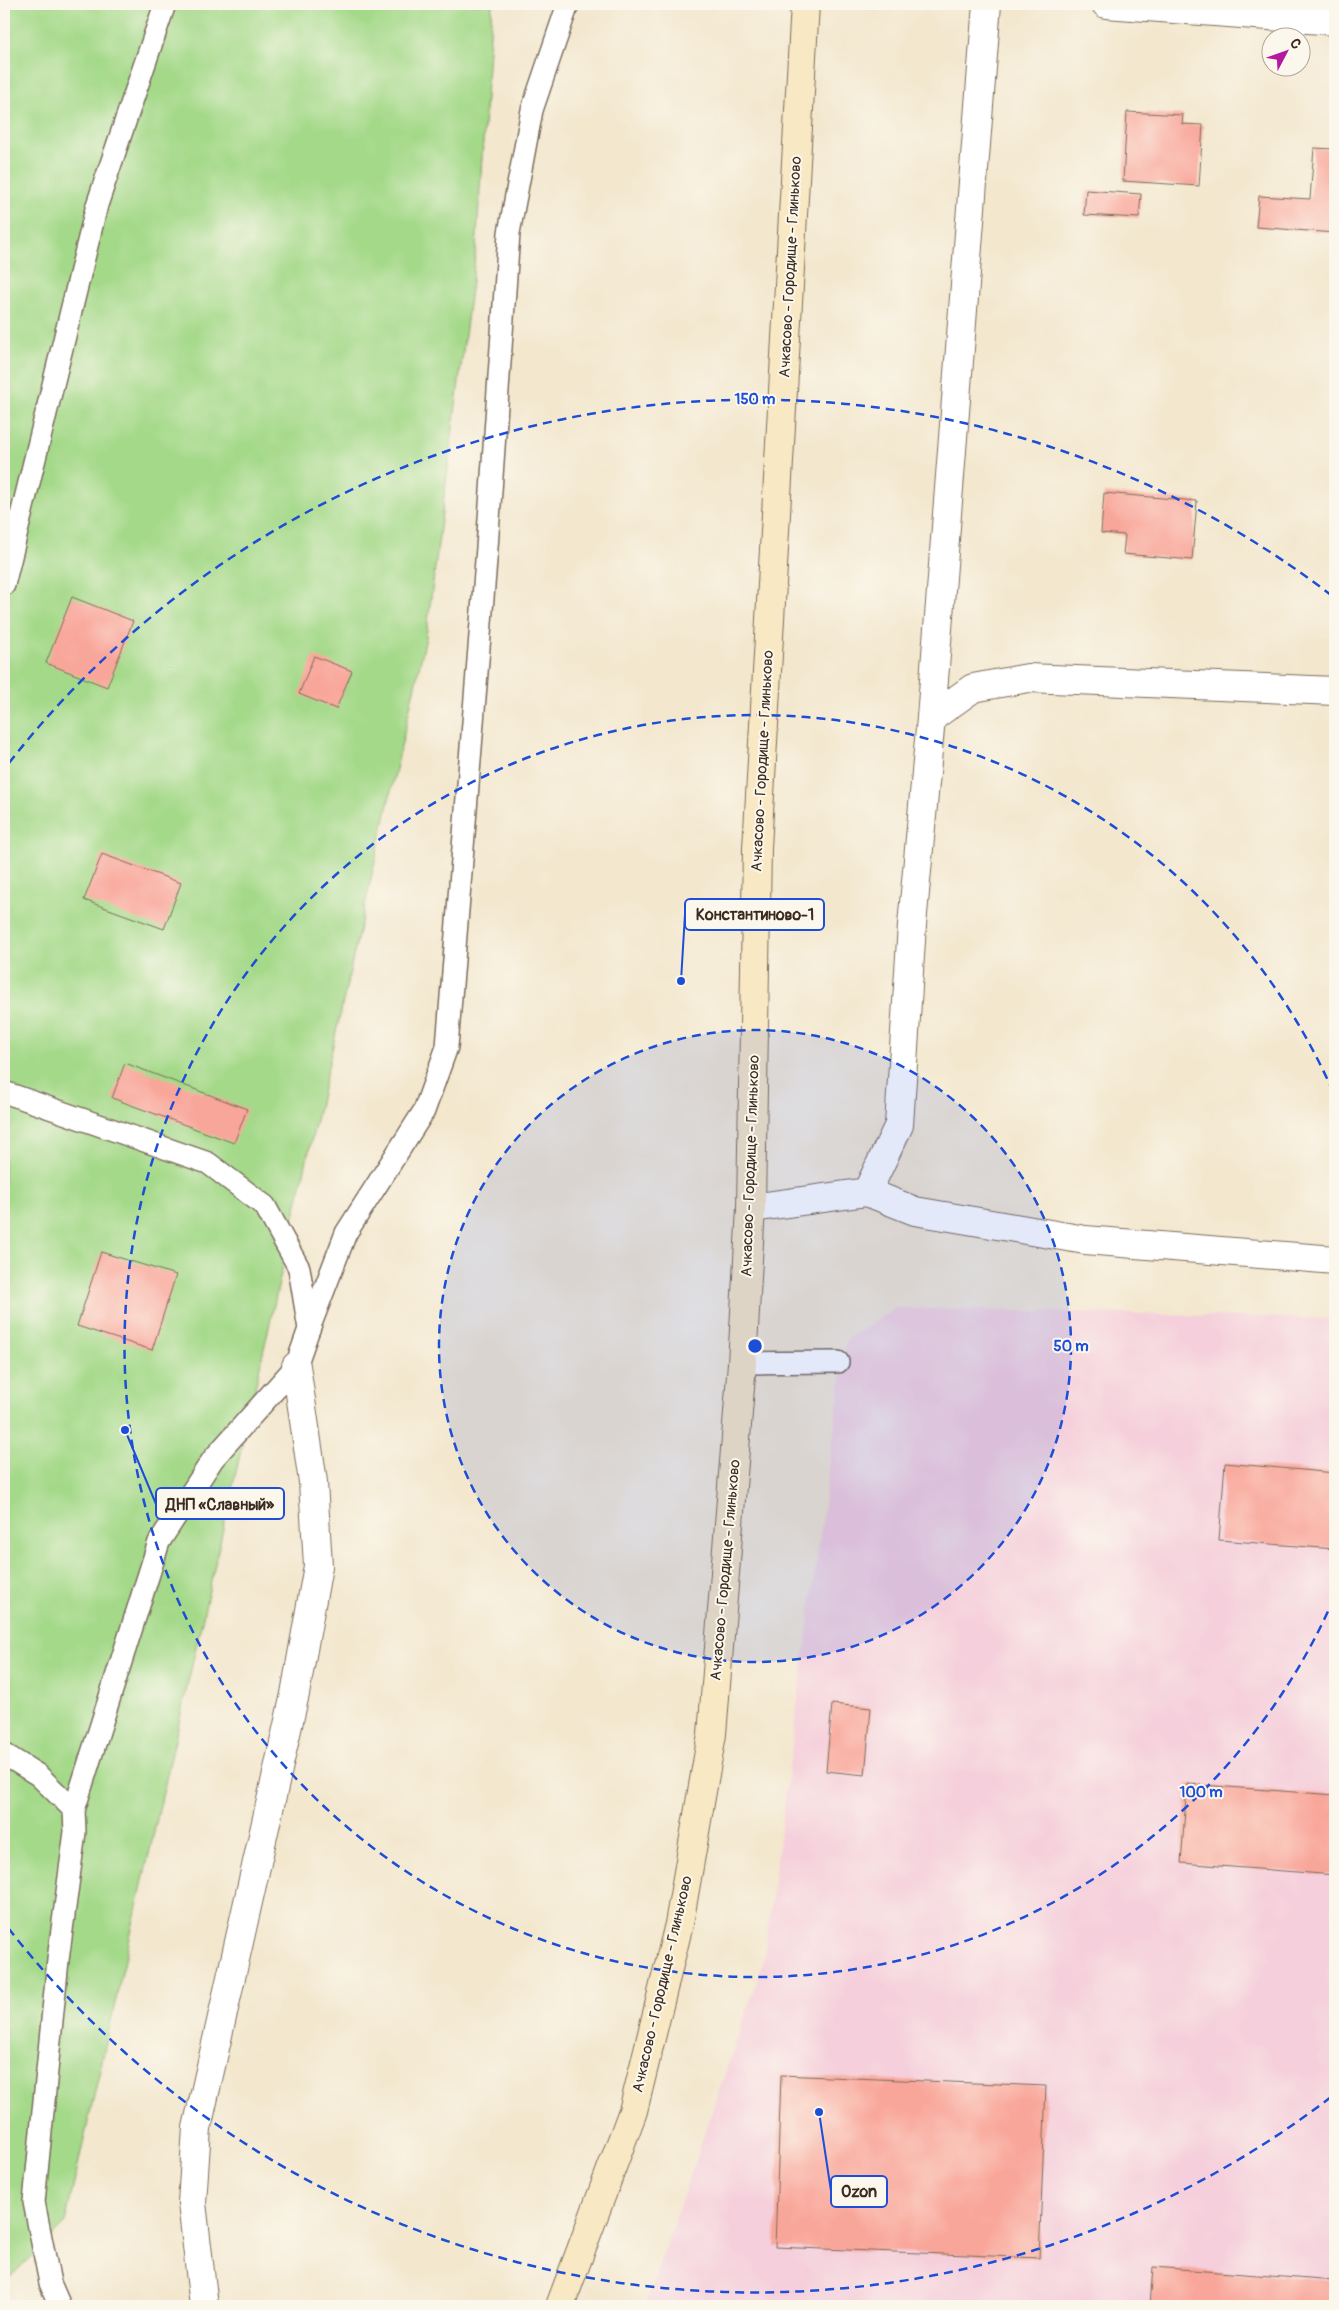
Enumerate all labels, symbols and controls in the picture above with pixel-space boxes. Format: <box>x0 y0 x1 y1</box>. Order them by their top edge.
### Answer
north arrow <box>1262 28 1312 78</box>
text: С <box>1286 35 1305 53</box>
street label: Ачкасово - Городище - Глиньково <box>775 156 806 378</box>
text: 150 m <box>735 390 775 409</box>
street label: Ачкасово - Городище - Глиньково <box>747 650 778 872</box>
callout: Константиново-1 <box>685 899 824 930</box>
text: Константиново-1 <box>696 905 814 925</box>
street label: Ачкасово - Городище - Глиньково <box>737 1055 764 1277</box>
centre of rings <box>746 1337 764 1355</box>
text: 50 m <box>1054 1337 1088 1356</box>
street label: Ачкасово - Городище - Глиньково <box>706 1459 745 1681</box>
callout: ДНП «Славный» <box>156 1488 284 1519</box>
text: ДНП «Славный» <box>165 1495 275 1515</box>
text: 100 m <box>1180 1783 1222 1802</box>
street label: Ачкасово - Городище - Глиньково <box>628 1874 697 2094</box>
callout: Ozon <box>831 2176 887 2207</box>
text: Ozon <box>841 2182 877 2202</box>

